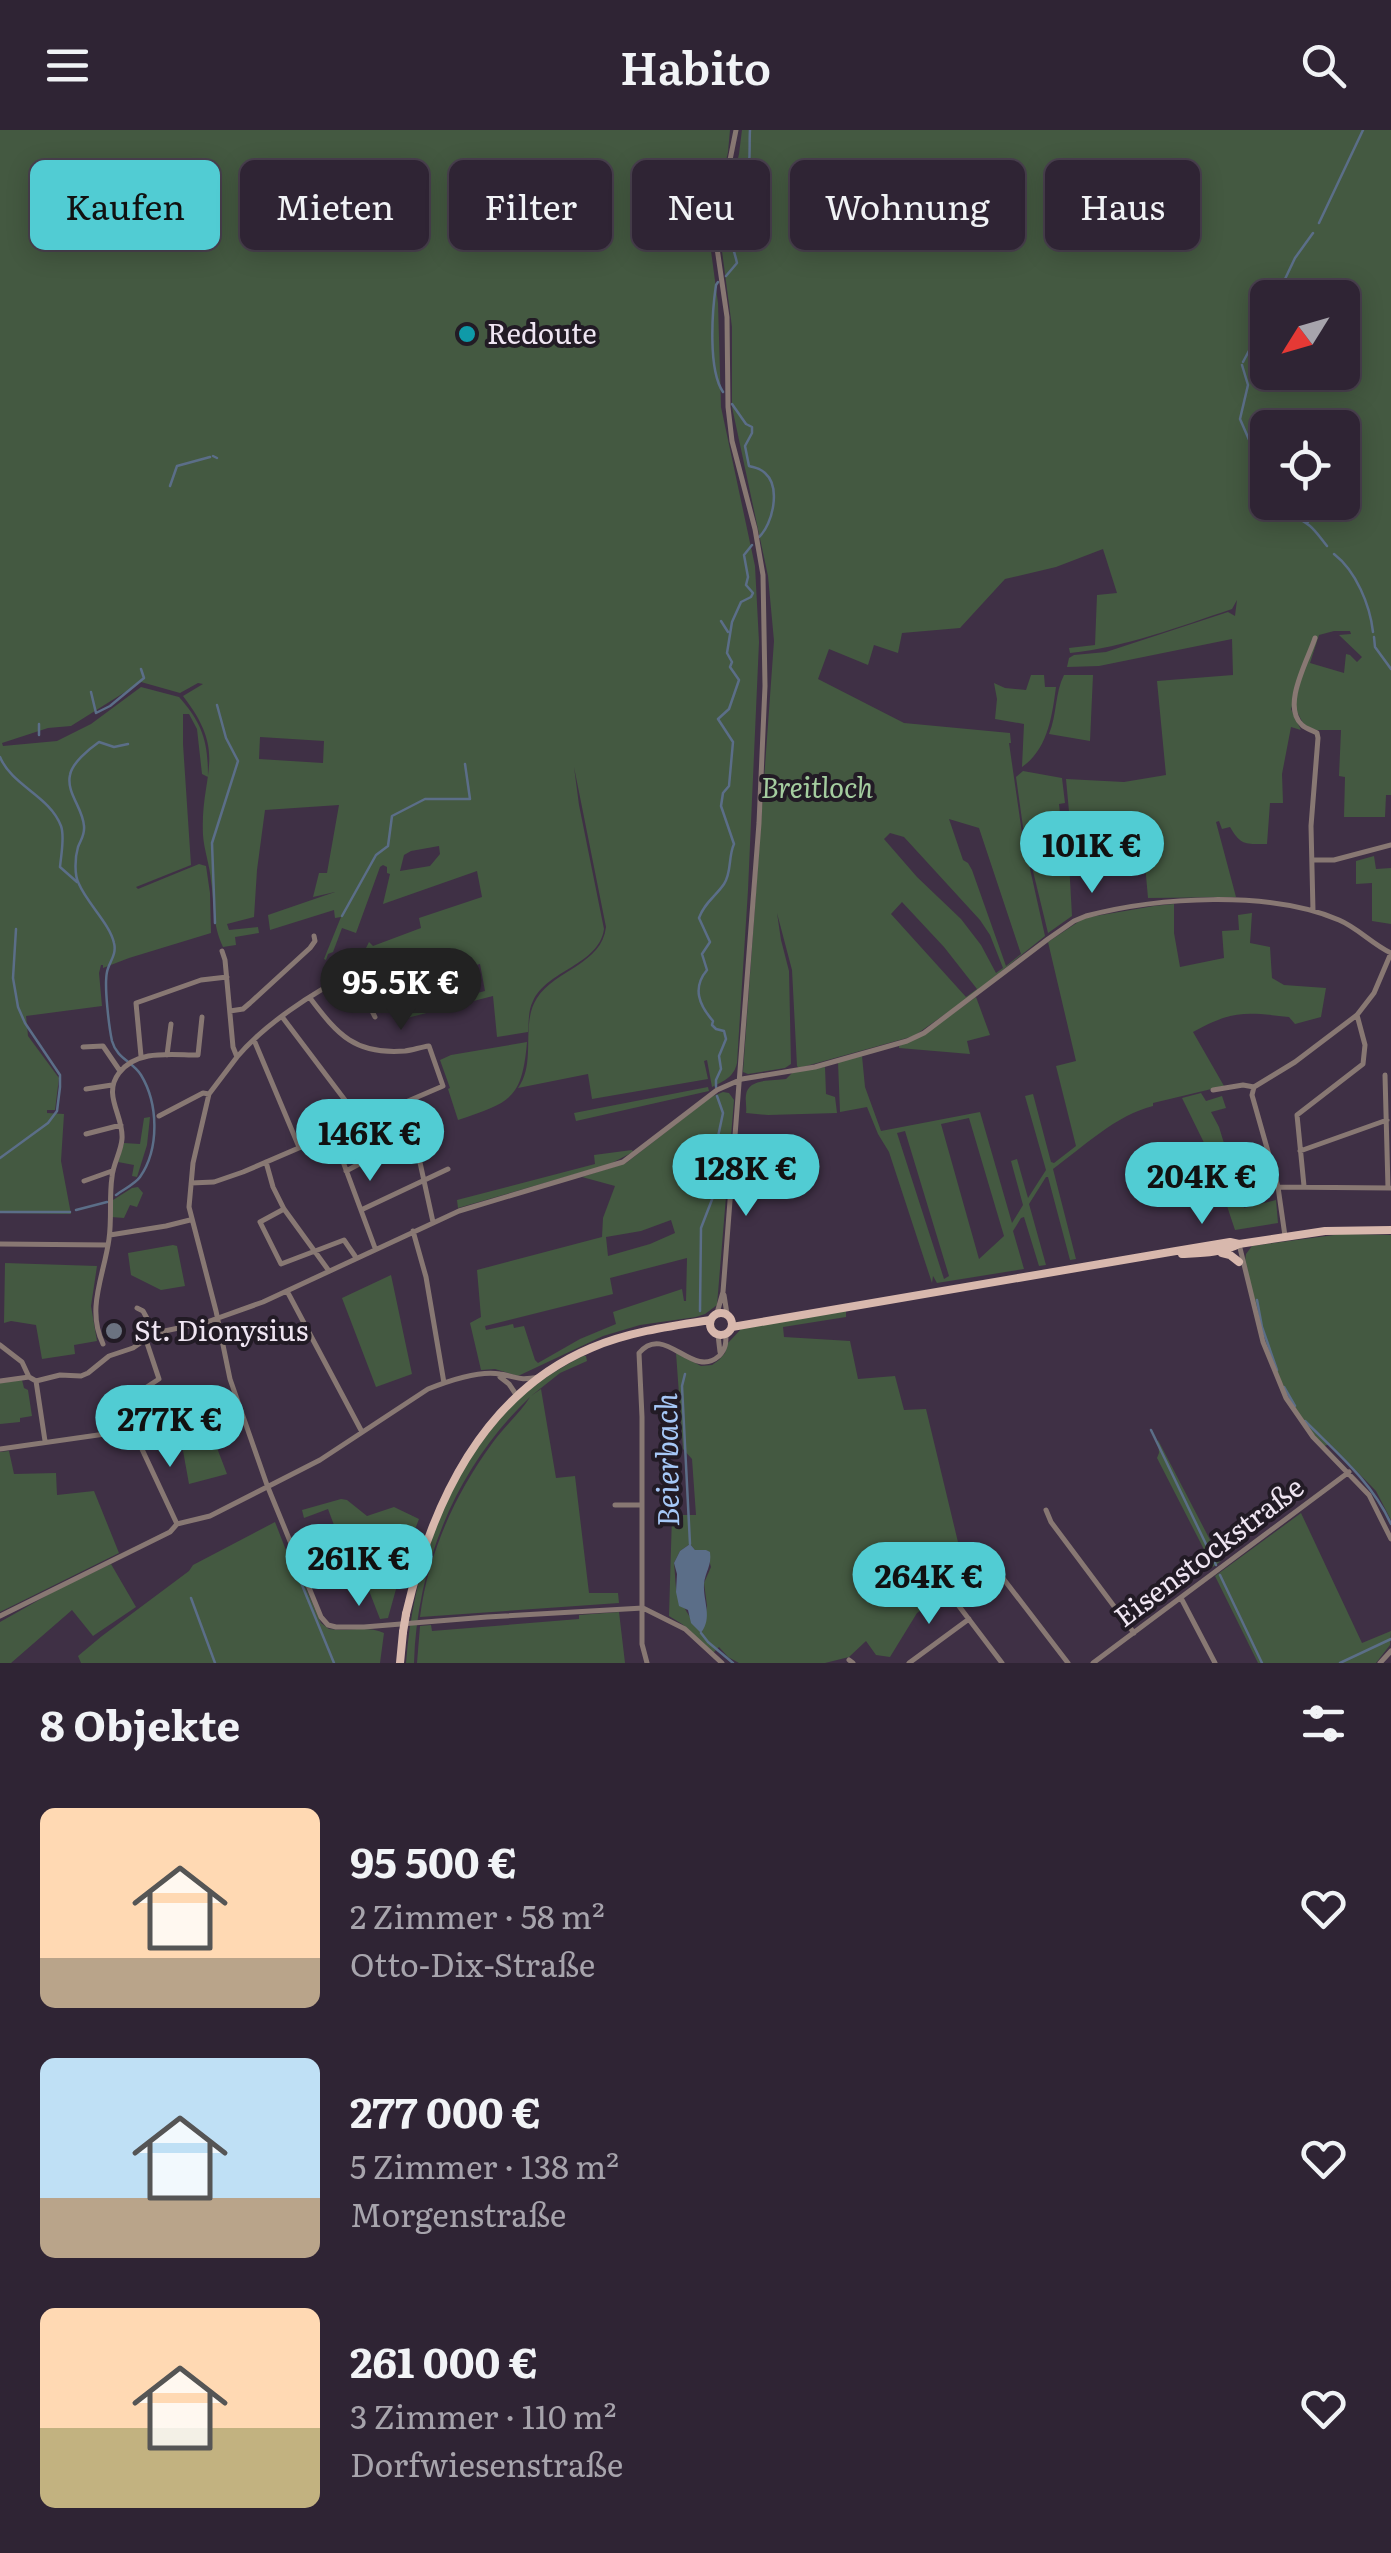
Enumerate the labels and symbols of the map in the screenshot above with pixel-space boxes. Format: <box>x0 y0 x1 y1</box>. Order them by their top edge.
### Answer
north arrow <box>1250 280 1360 390</box>
place label: Redoute <box>487 311 597 353</box>
marker: Redoute <box>456 323 478 345</box>
park label: Breitloch <box>761 765 874 807</box>
pin: 101K € <box>1011 811 1173 896</box>
pin: 95.5K € <box>309 948 493 1033</box>
pin: 146K € <box>289 1099 451 1184</box>
pin: 128K € <box>665 1134 827 1219</box>
pin: 204K € <box>1121 1142 1283 1227</box>
place label: St. Dionysius <box>134 1308 308 1350</box>
marker: St. Dionysius <box>103 1320 125 1342</box>
pin: 277K € <box>89 1385 251 1470</box>
water label: Beierbach <box>642 1392 688 1527</box>
street label: Eisenstockstraße <box>1104 1465 1311 1636</box>
pin: 261K € <box>278 1524 440 1609</box>
pin: 264K € <box>848 1542 1010 1627</box>

